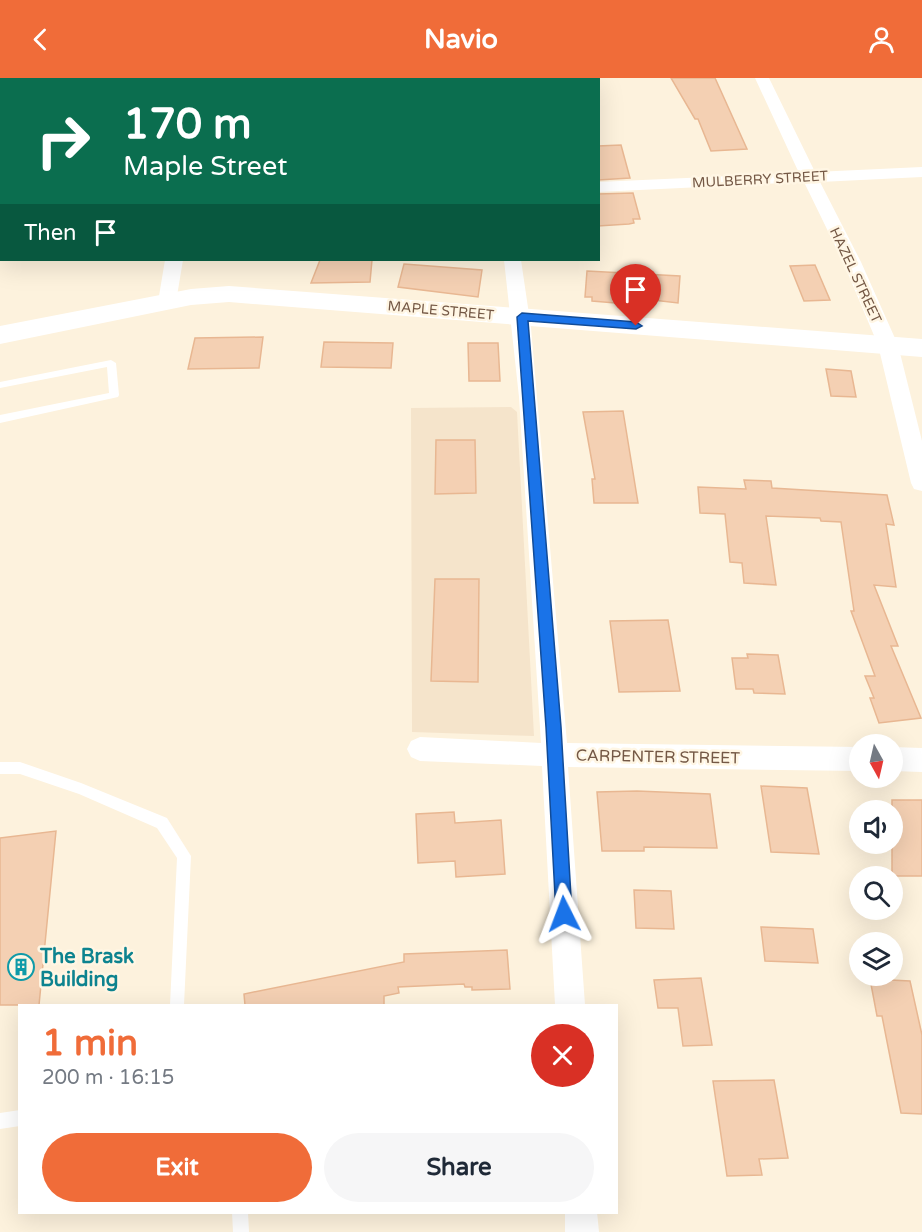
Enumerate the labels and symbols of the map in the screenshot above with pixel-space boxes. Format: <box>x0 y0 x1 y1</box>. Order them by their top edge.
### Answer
street label: MULBERRY STREET <box>691 167 829 192</box>
street label: HAZEL STREET <box>826 225 885 326</box>
pin <box>610 264 661 326</box>
street label: MAPLE STREET <box>387 297 495 324</box>
north arrow <box>849 734 903 788</box>
street label: CARPENTER STREET <box>576 746 741 768</box>
position arrow <box>532 882 596 946</box>
place label: The Brask Building <box>39 945 134 992</box>
building icon: The Brask Building <box>6 952 36 982</box>

